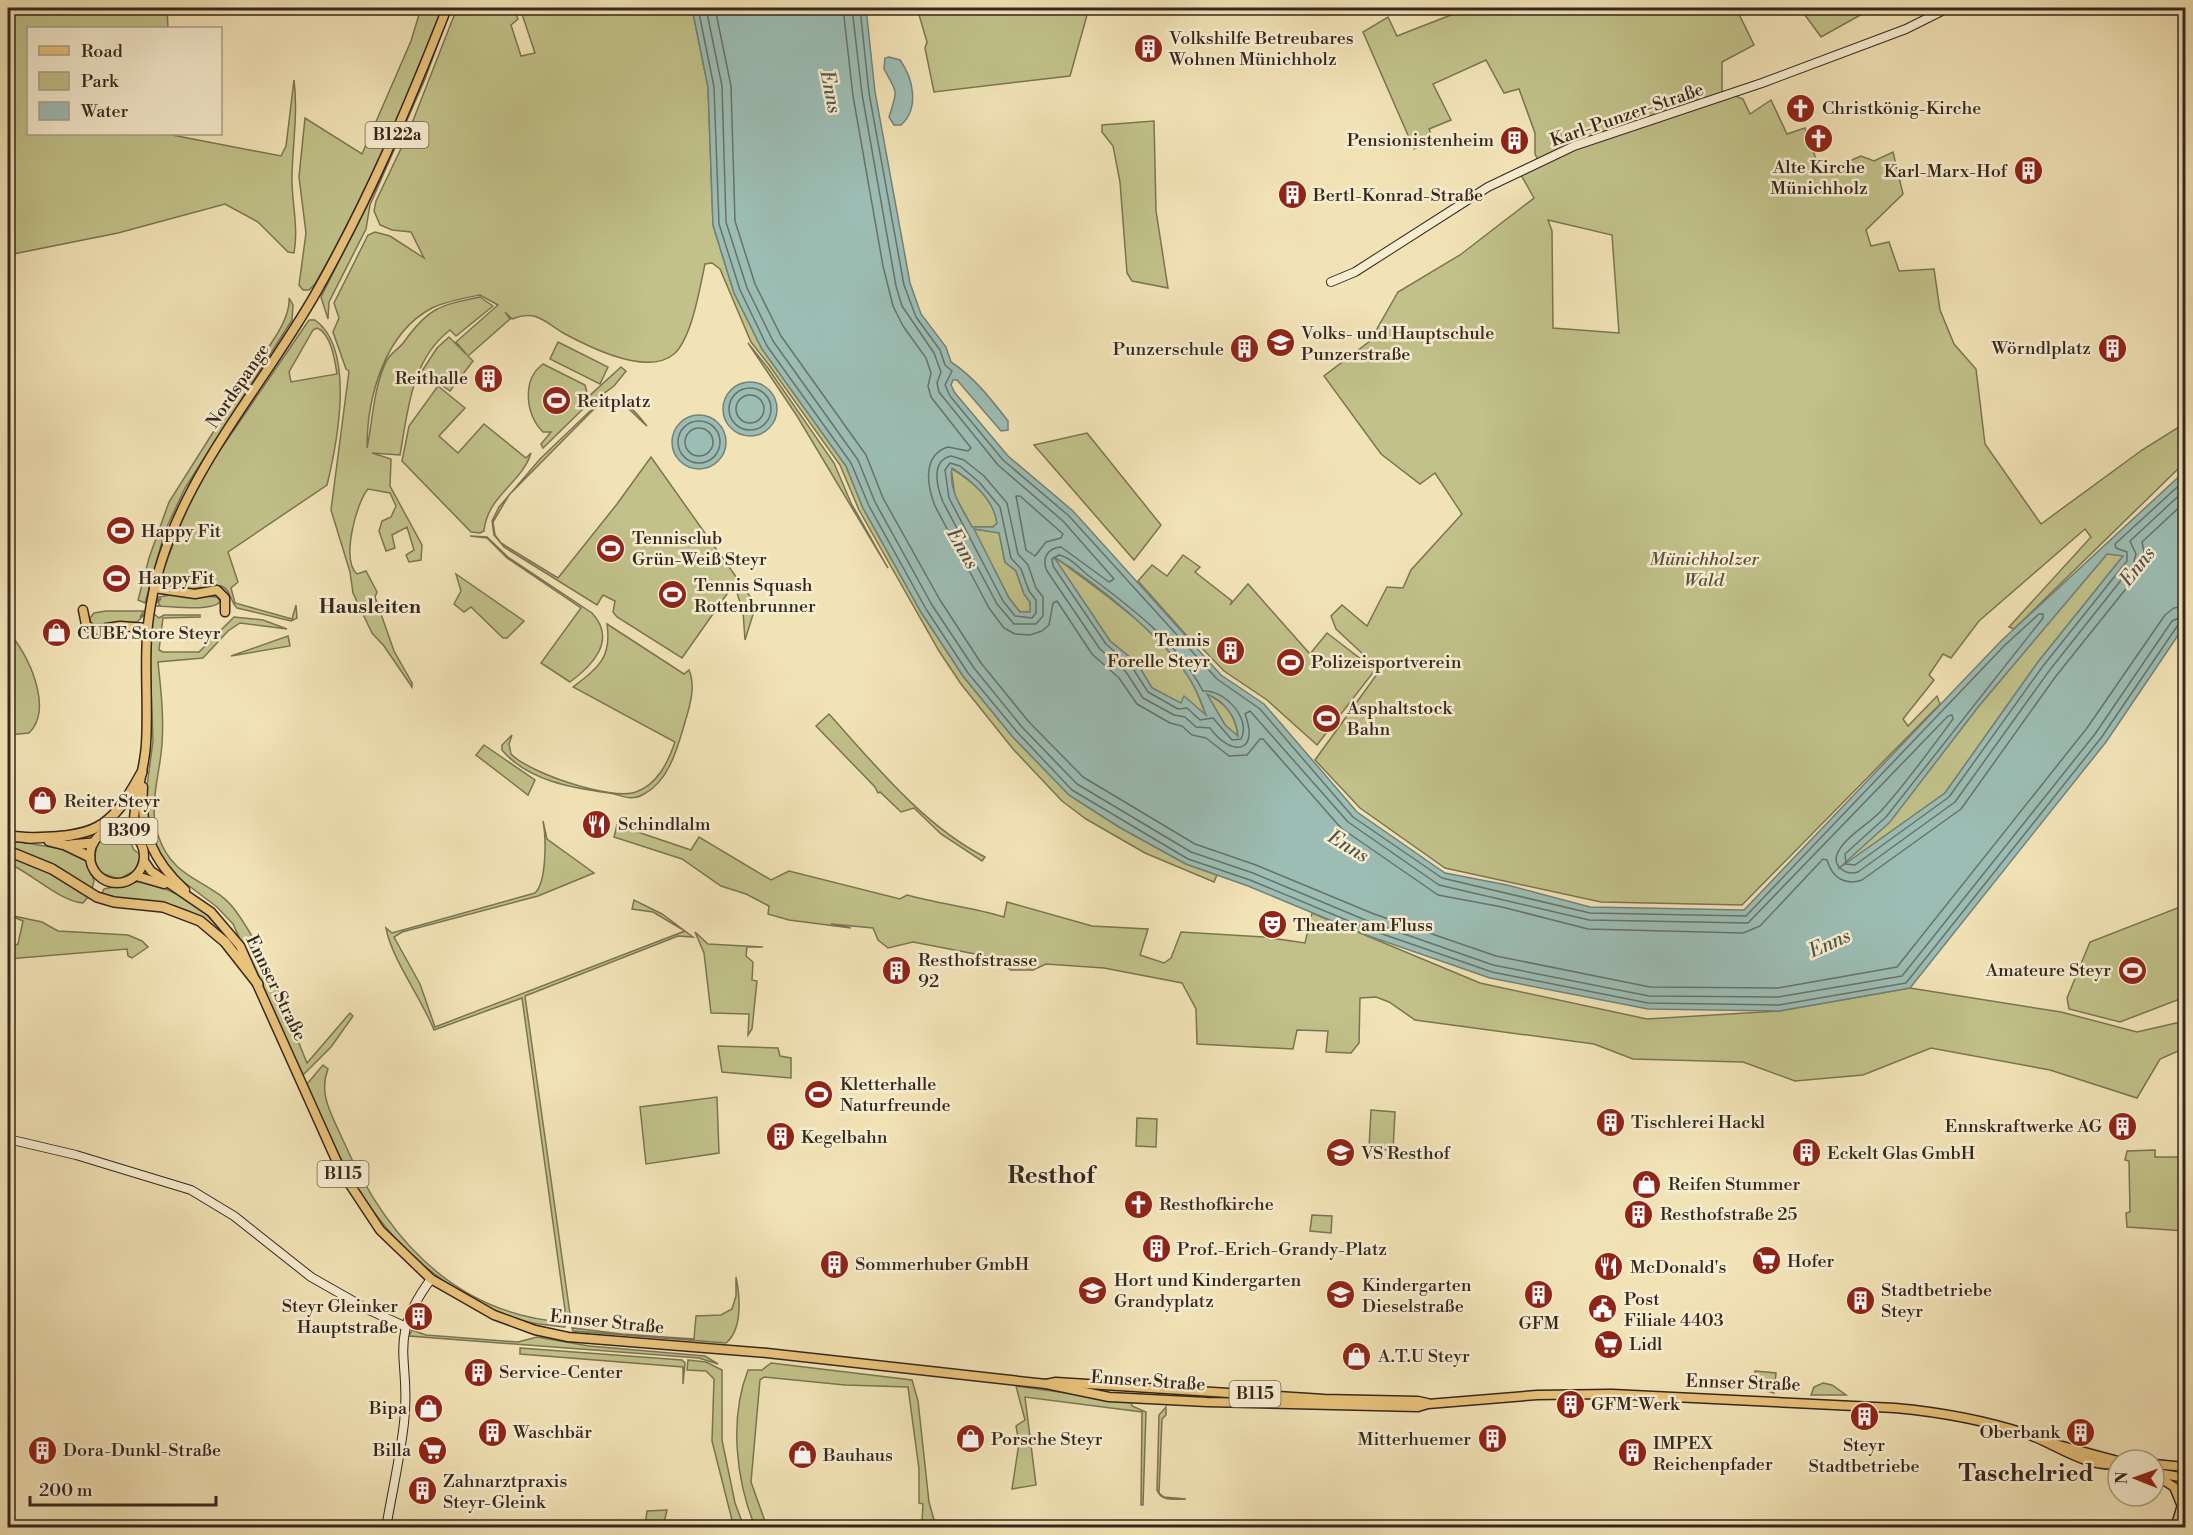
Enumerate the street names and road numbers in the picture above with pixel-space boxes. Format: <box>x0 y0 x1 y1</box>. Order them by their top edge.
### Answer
street label: Karl-Punzer-Straße <box>1547 78 1707 152</box>
road number: B122a <box>366 122 428 148</box>
street label: Nordspange <box>201 339 275 433</box>
road number: B309 <box>100 818 158 844</box>
street label: Ennser Straße <box>240 931 312 1045</box>
road number: B115 <box>318 1161 368 1187</box>
street label: Ennser Straße <box>549 1305 665 1339</box>
street label: Ennser Straße <box>1090 1366 1206 1396</box>
street label: Ennser Straße <box>1685 1369 1801 1397</box>
road number: B115 <box>1230 1381 1280 1407</box>

